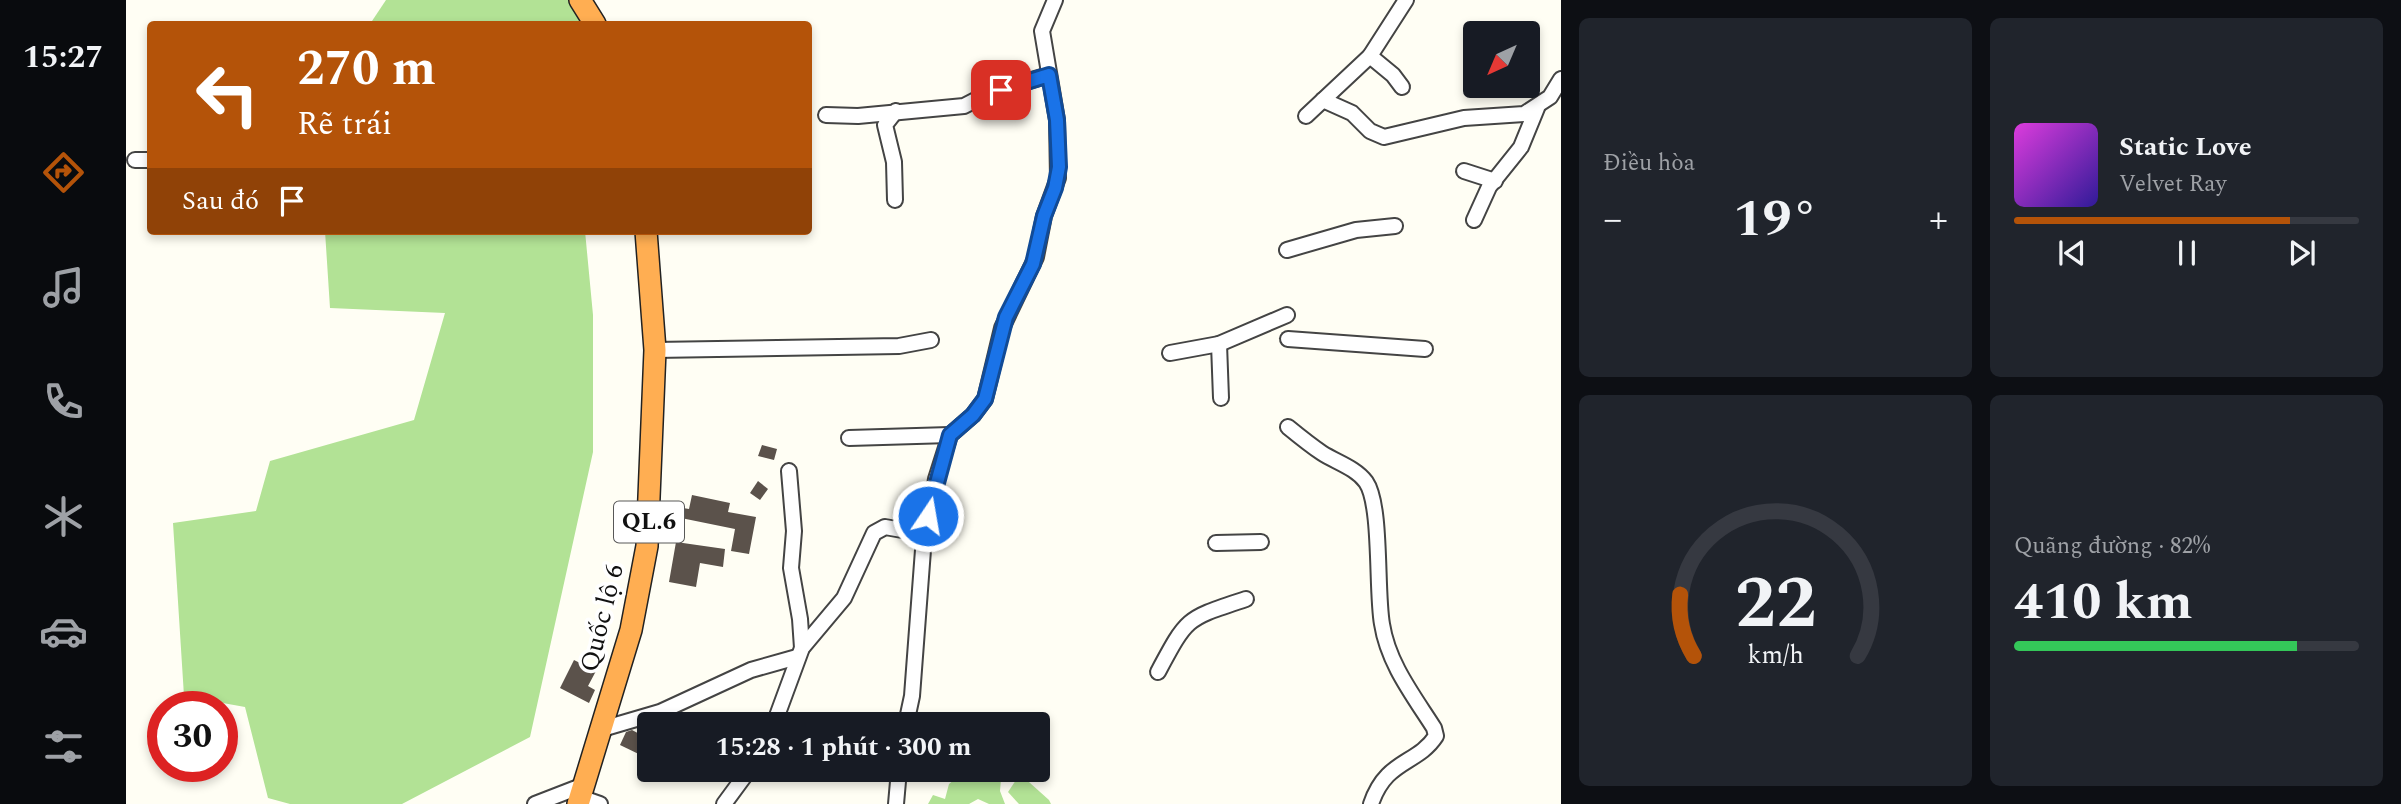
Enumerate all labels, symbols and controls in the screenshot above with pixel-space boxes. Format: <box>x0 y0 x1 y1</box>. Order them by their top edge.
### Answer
north arrow <box>1463 21 1540 98</box>
map controls <box>1463 21 1540 98</box>
text: 270 m <box>297 32 436 107</box>
text: 15:27 <box>23 33 103 82</box>
icon: left <box>182 49 273 140</box>
pin <box>971 60 1031 120</box>
icon: arrive <box>982 71 1020 109</box>
text: Rẽ trái <box>297 100 392 149</box>
text: Static Love <box>2119 127 2252 167</box>
text: Điều hòa <box>1603 146 1695 181</box>
icon: directions <box>39 148 88 197</box>
text: Velvet Ray <box>2119 167 2226 202</box>
text: 19° <box>1733 180 1818 259</box>
text: Sau đó <box>182 181 259 221</box>
icon: arrive <box>273 182 311 220</box>
text: − <box>1603 191 1622 249</box>
text: + <box>1929 191 1948 249</box>
icon: previous <box>2053 234 2091 272</box>
icon: pause <box>2168 234 2206 272</box>
icon: next <box>2283 234 2321 272</box>
icon: music <box>39 263 88 312</box>
icon: phone <box>39 377 88 426</box>
position arrow <box>891 479 965 553</box>
icon: climate <box>39 492 88 541</box>
road number: QL.6 <box>614 502 684 542</box>
text: Quãng đường · 82% <box>2014 529 2210 564</box>
text: 22 <box>1735 550 1816 661</box>
street label: Quốc lộ 6 <box>569 560 635 676</box>
text: 410 km <box>2014 563 2193 642</box>
icon: car <box>39 607 88 656</box>
text: km/h <box>1747 637 1804 675</box>
speed limit sign: 30 <box>147 691 238 782</box>
icon: filters <box>39 722 88 771</box>
text: 15:28 · 1 phút · 300 m <box>716 727 971 767</box>

